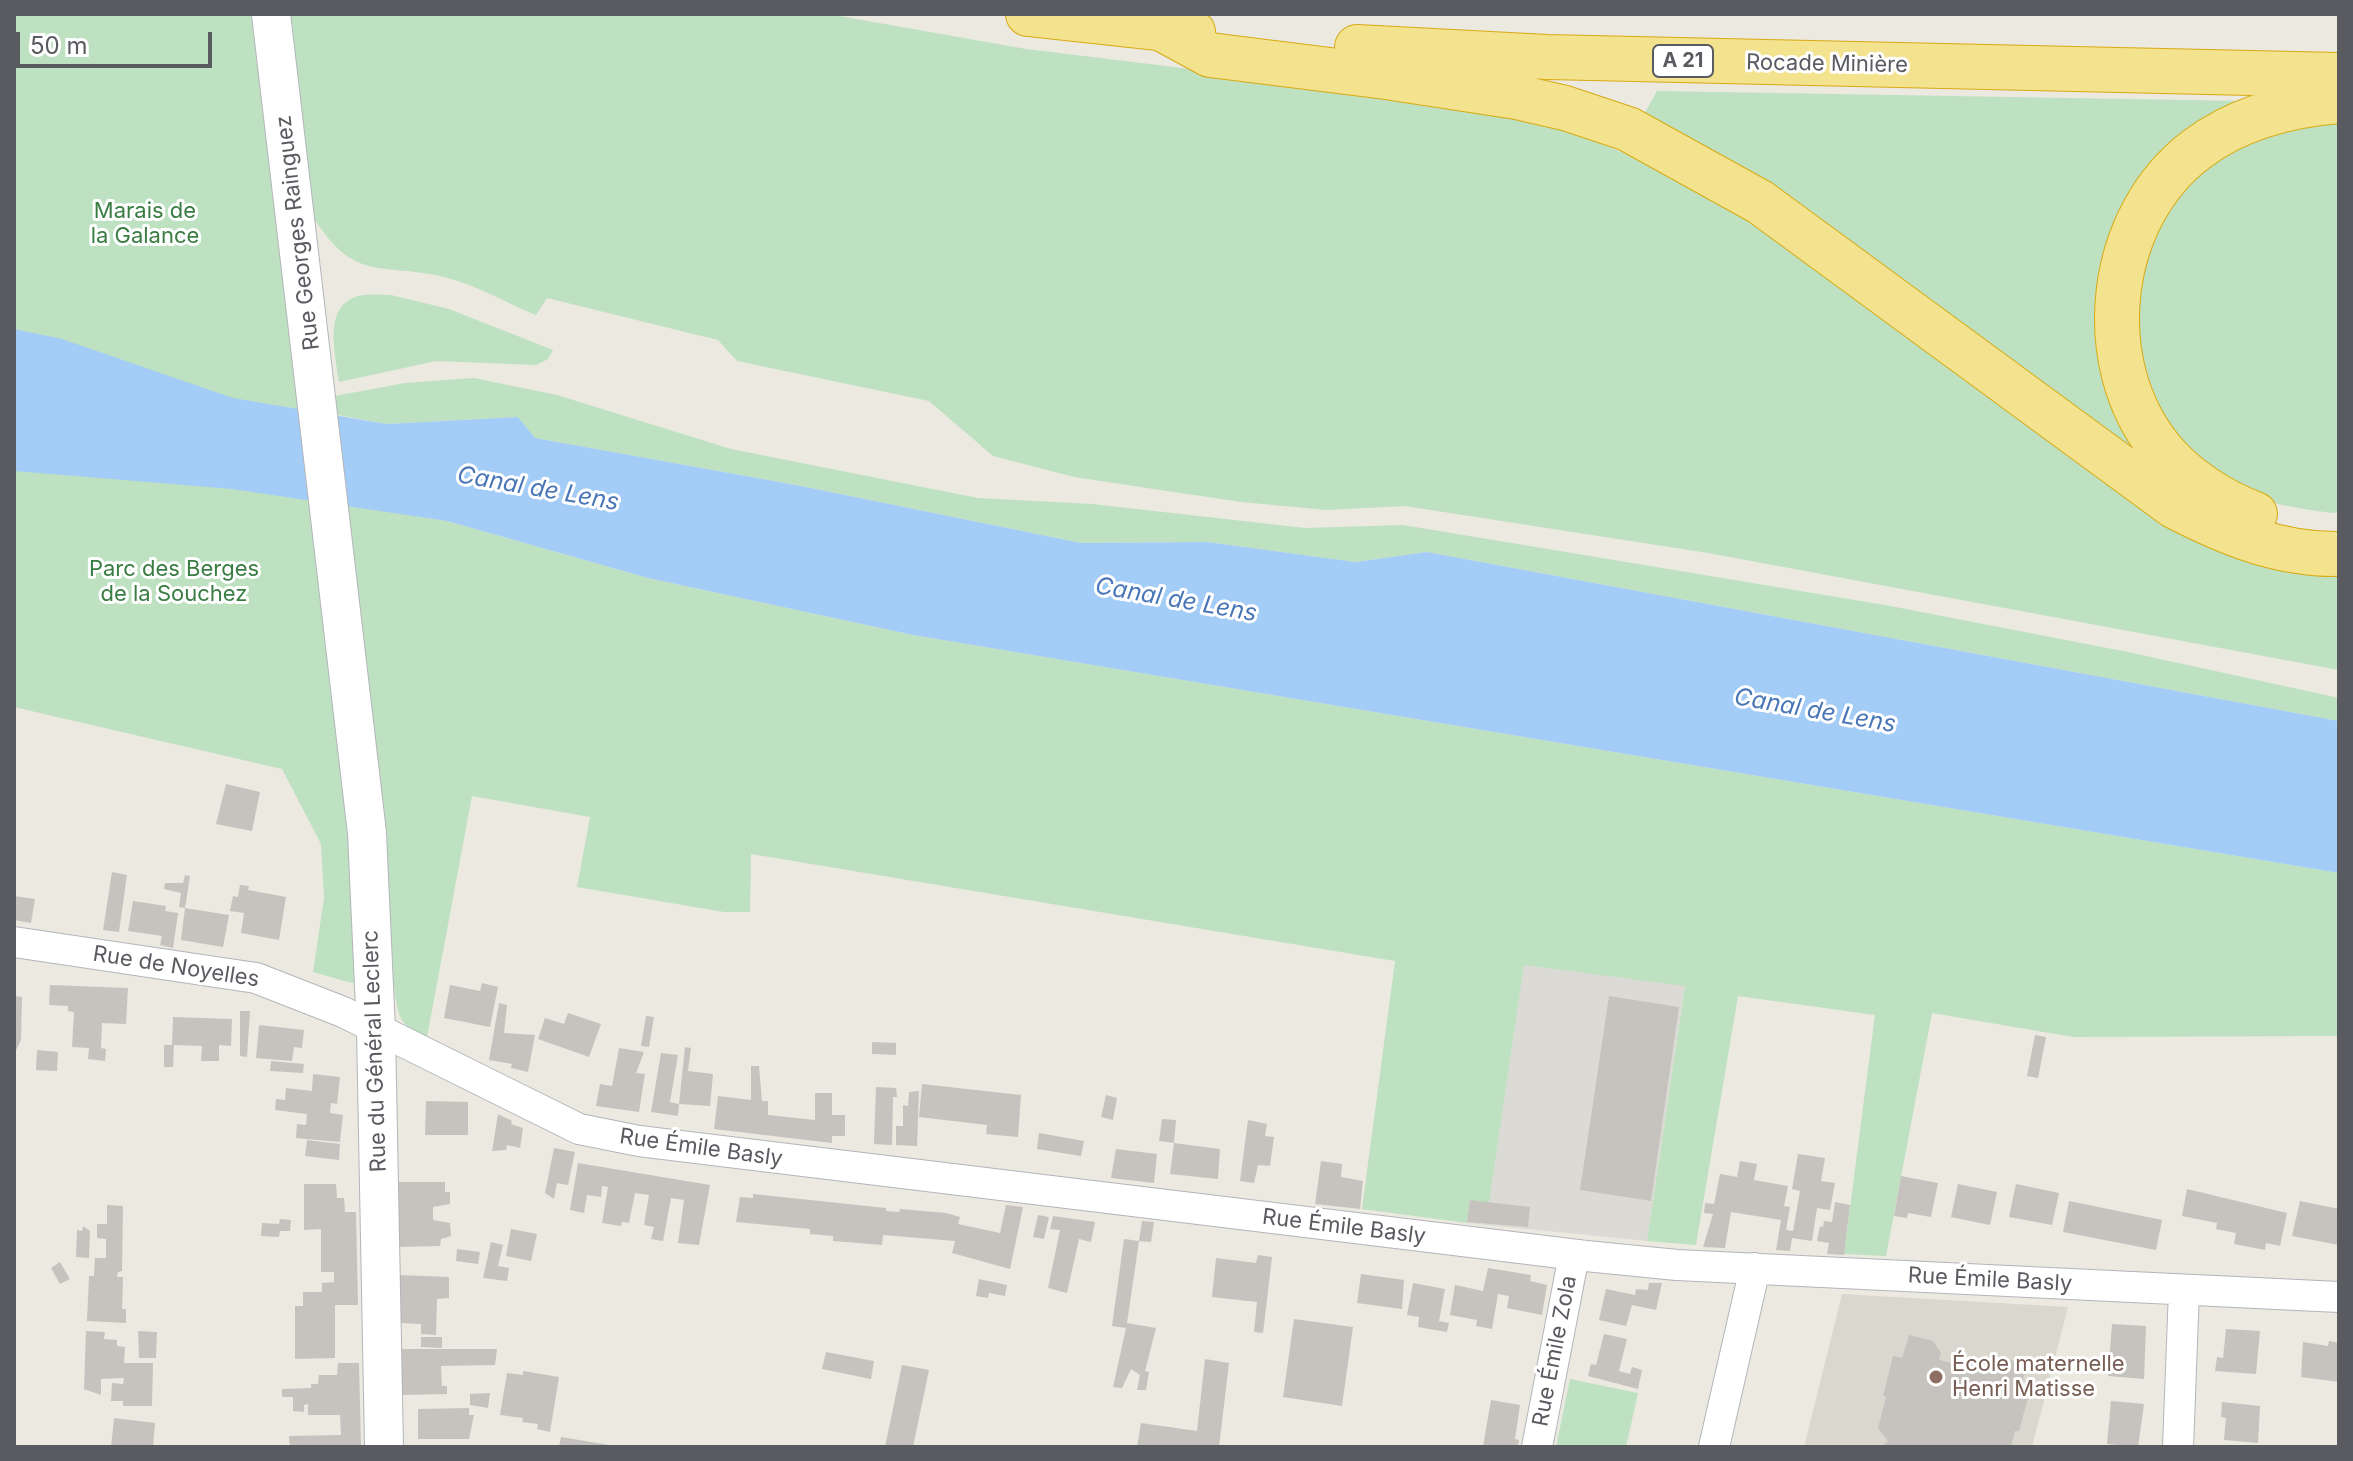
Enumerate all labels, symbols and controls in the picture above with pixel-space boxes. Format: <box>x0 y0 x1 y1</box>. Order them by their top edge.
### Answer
scale bar <box>20 16 216 66</box>
text: 50 m <box>30 31 88 60</box>
road number: A 21 <box>1653 45 1713 77</box>
street label: Rocade Minière <box>1746 49 1908 79</box>
street label: Rue Georges Rainguez <box>270 114 326 352</box>
park label: Marais de la Galance <box>91 198 199 250</box>
water label: Canal de Lens <box>455 461 621 517</box>
park label: Parc des Berges de la Souchez <box>89 556 259 608</box>
water label: Canal de Lens <box>1093 572 1259 628</box>
water label: Canal de Lens <box>1732 683 1898 739</box>
street label: Rue du Général Leclerc <box>358 929 392 1173</box>
street label: Rue de Noyelles <box>91 941 261 993</box>
street label: Rue Émile Basly <box>618 1123 784 1173</box>
street label: Rue Émile Basly <box>1261 1204 1427 1250</box>
street label: Rue Émile Basly <box>1907 1263 2073 1297</box>
street label: Rue Émile Zola <box>1527 1273 1583 1429</box>
place label: École maternelle Henri Matisse <box>1952 1351 2125 1402</box>
marker: École maternelle Henri Matisse <box>1927 1368 1945 1386</box>

